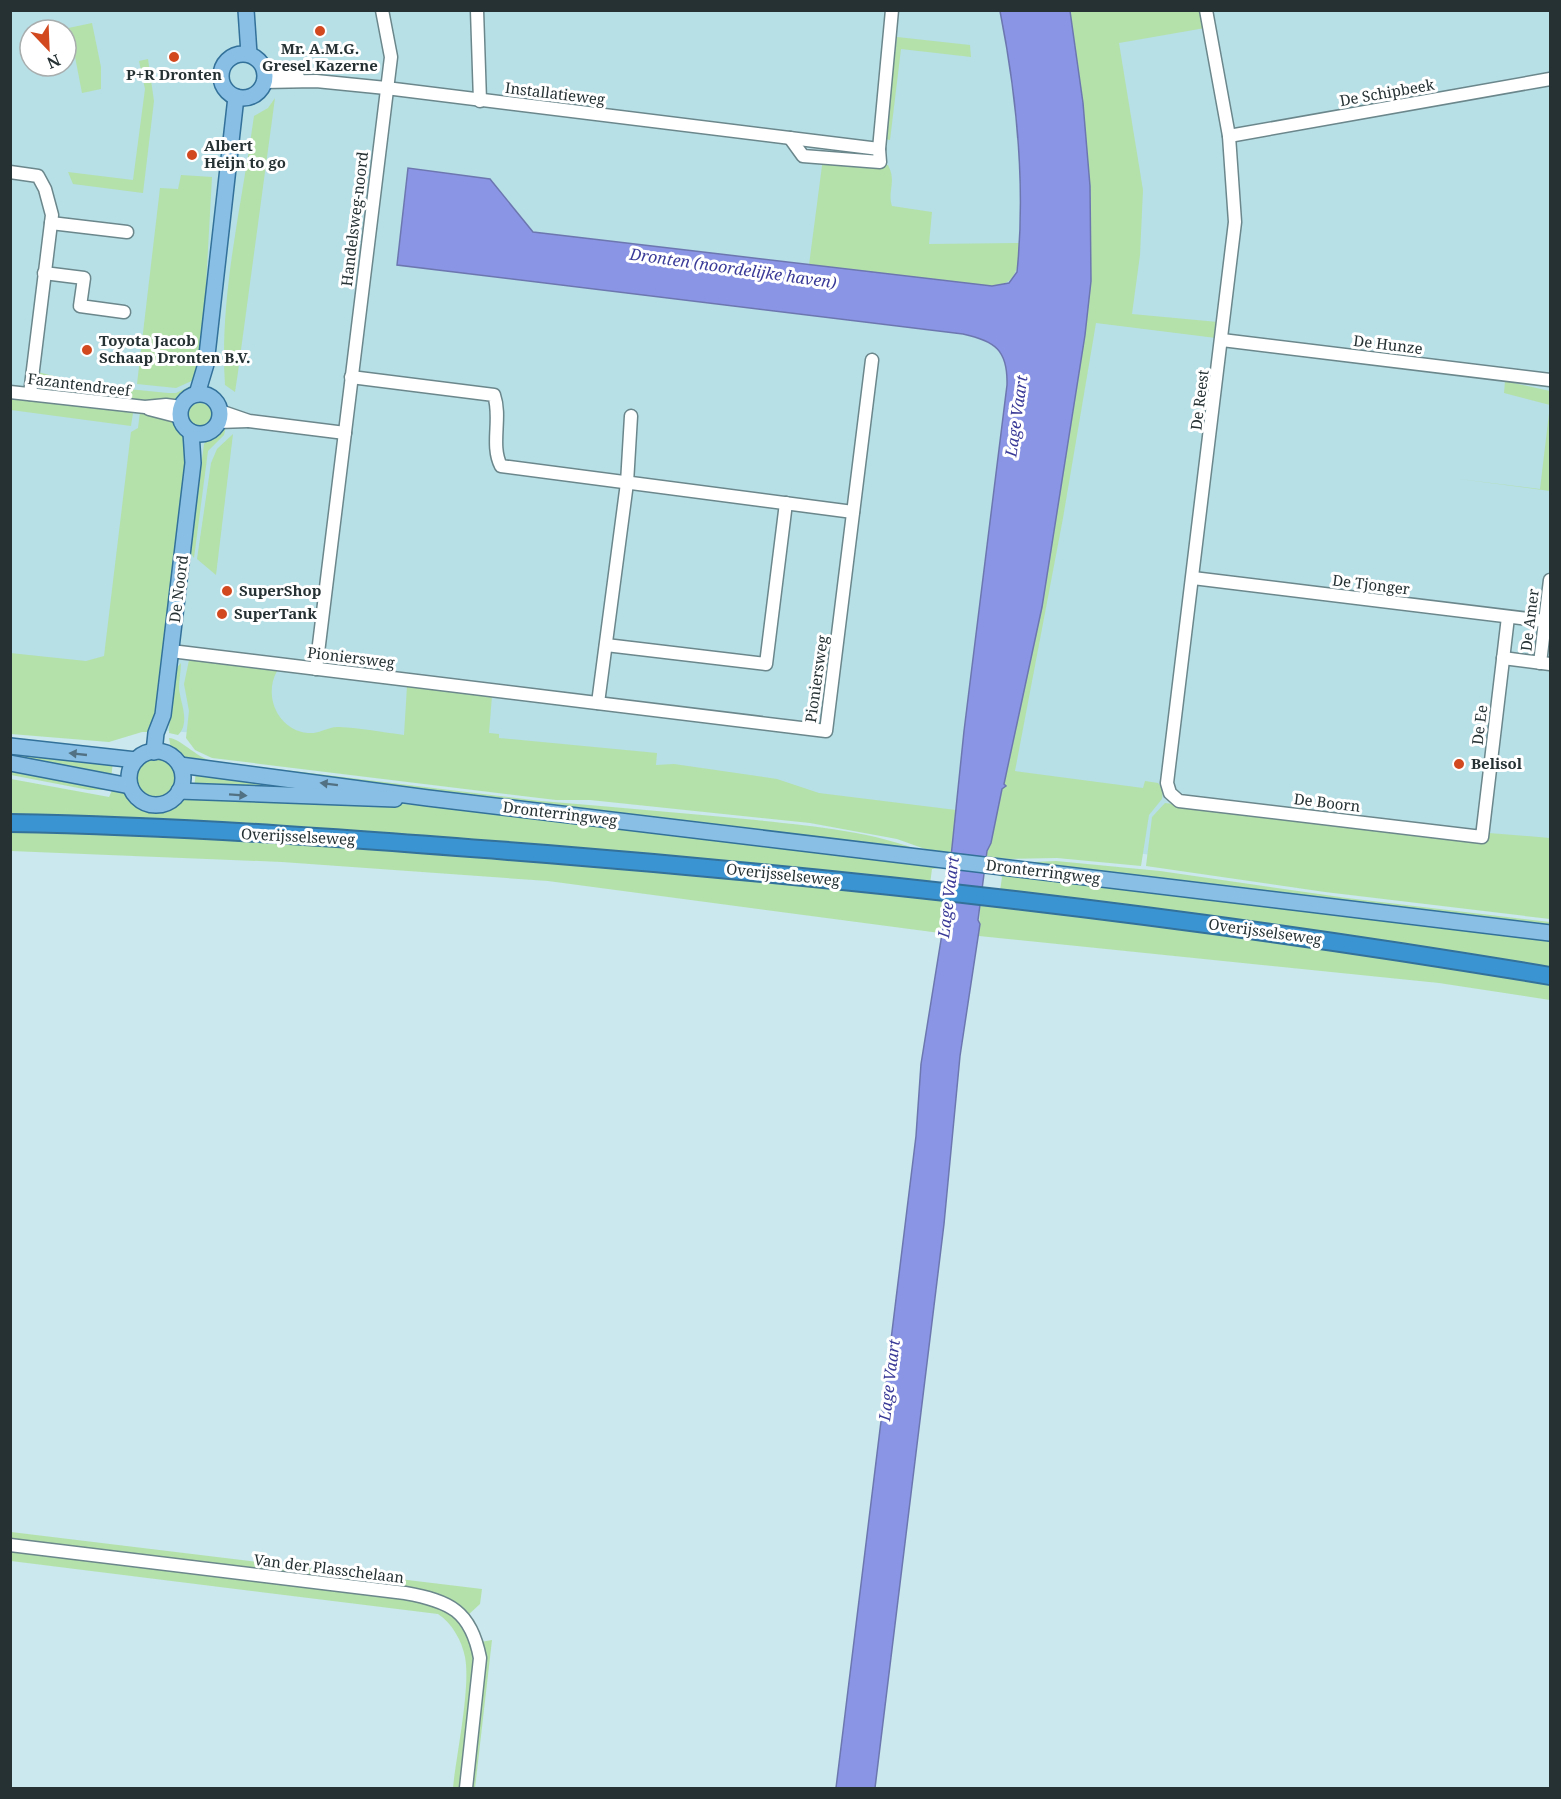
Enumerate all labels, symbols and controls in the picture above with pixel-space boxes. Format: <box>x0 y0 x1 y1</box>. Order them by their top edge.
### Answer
north arrow <box>18 18 78 78</box>
marker: Mr. A.M.G. Gresel Kazerne <box>313 24 327 38</box>
place label: Mr. A.M.G. Gresel Kazerne <box>262 38 378 75</box>
text: N <box>43 49 64 75</box>
marker: P+R Dronten <box>167 50 181 64</box>
place label: P+R Dronten <box>126 64 222 84</box>
street label: De Schipbeek <box>1338 74 1436 110</box>
street label: Installatieweg <box>504 77 606 109</box>
place label: Albert Heijn to go <box>204 135 286 172</box>
marker: Albert Heijn to go <box>185 148 199 162</box>
street label: Handelsweg-noord <box>336 150 372 287</box>
water label: Dronten (noordelijke haven) <box>627 242 838 293</box>
place label: Toyota Jacob Schaap Dronten B.V. <box>99 330 250 367</box>
street label: De Hunze <box>1352 330 1424 358</box>
marker: Toyota Jacob Schaap Dronten B.V. <box>80 343 94 357</box>
street label: Fazantendreef <box>27 368 133 400</box>
street label: De Reest <box>1185 369 1213 431</box>
water label: Lage Vaart <box>999 374 1033 459</box>
street label: De Noord <box>164 554 192 624</box>
street label: De Tjonger <box>1331 569 1411 599</box>
place label: SuperShop <box>239 580 321 600</box>
marker: SuperShop <box>220 584 234 598</box>
street label: De Amer <box>1515 588 1543 652</box>
place label: SuperTank <box>234 603 317 623</box>
marker: SuperTank <box>215 607 229 621</box>
street label: Pioniersweg <box>800 634 832 724</box>
street label: Pioniersweg <box>306 642 396 672</box>
street label: De Ee <box>1467 704 1491 746</box>
one-way arrow <box>68 749 87 758</box>
place label: Belisol <box>1471 753 1523 773</box>
marker: Belisol <box>1452 757 1466 771</box>
one-way arrow <box>319 779 338 788</box>
street label: De Boorn <box>1293 788 1362 816</box>
one-way arrow <box>228 790 247 800</box>
street label: Dronterringweg <box>502 796 619 830</box>
street label: Overijsselseweg <box>240 823 356 849</box>
street label: Dronterringweg <box>985 854 1102 888</box>
water label: Lage Vaart <box>932 855 964 940</box>
street label: Overijsselseweg <box>725 858 841 890</box>
street label: Overijsselseweg <box>1207 913 1323 949</box>
water label: Lage Vaart <box>873 1338 905 1423</box>
street label: Van der Plasschelaan <box>253 1549 406 1587</box>

